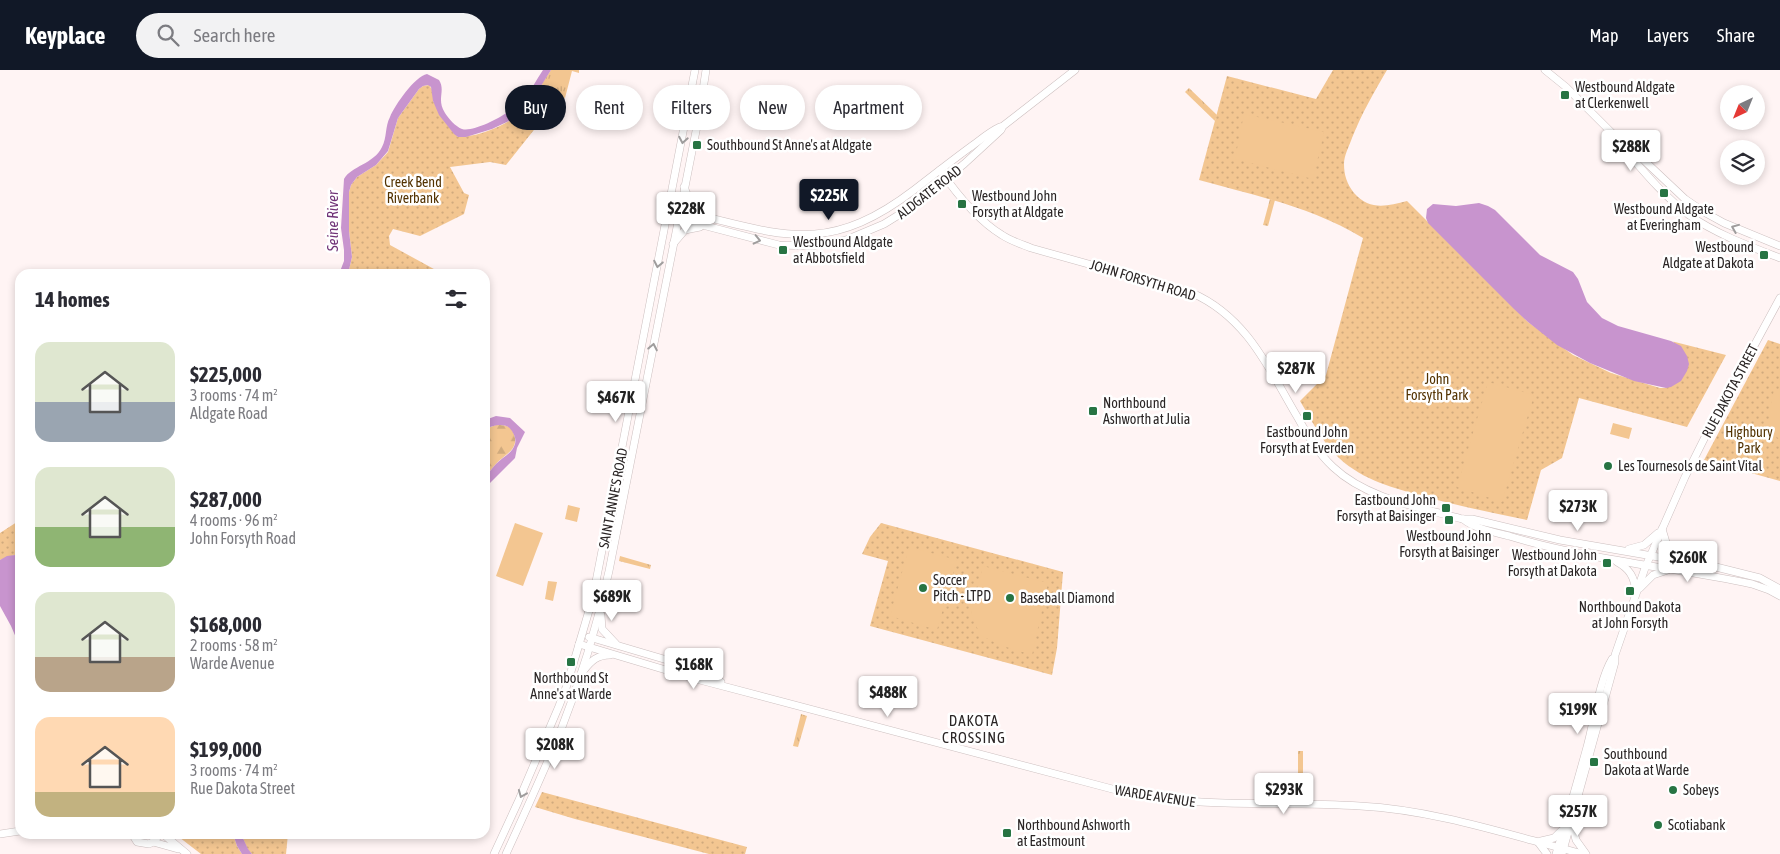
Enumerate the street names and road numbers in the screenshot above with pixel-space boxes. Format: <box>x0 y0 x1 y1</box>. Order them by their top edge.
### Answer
street label: ALDGATE ROAD <box>893 162 965 222</box>
street label: JOHN FORSYTH ROAD <box>1088 256 1198 304</box>
street label: RUE DAKOTA STREET <box>1699 341 1761 441</box>
street label: SAINT ANNE'S ROAD <box>595 446 631 549</box>
street label: WARDE AVENUE <box>1114 782 1196 810</box>

